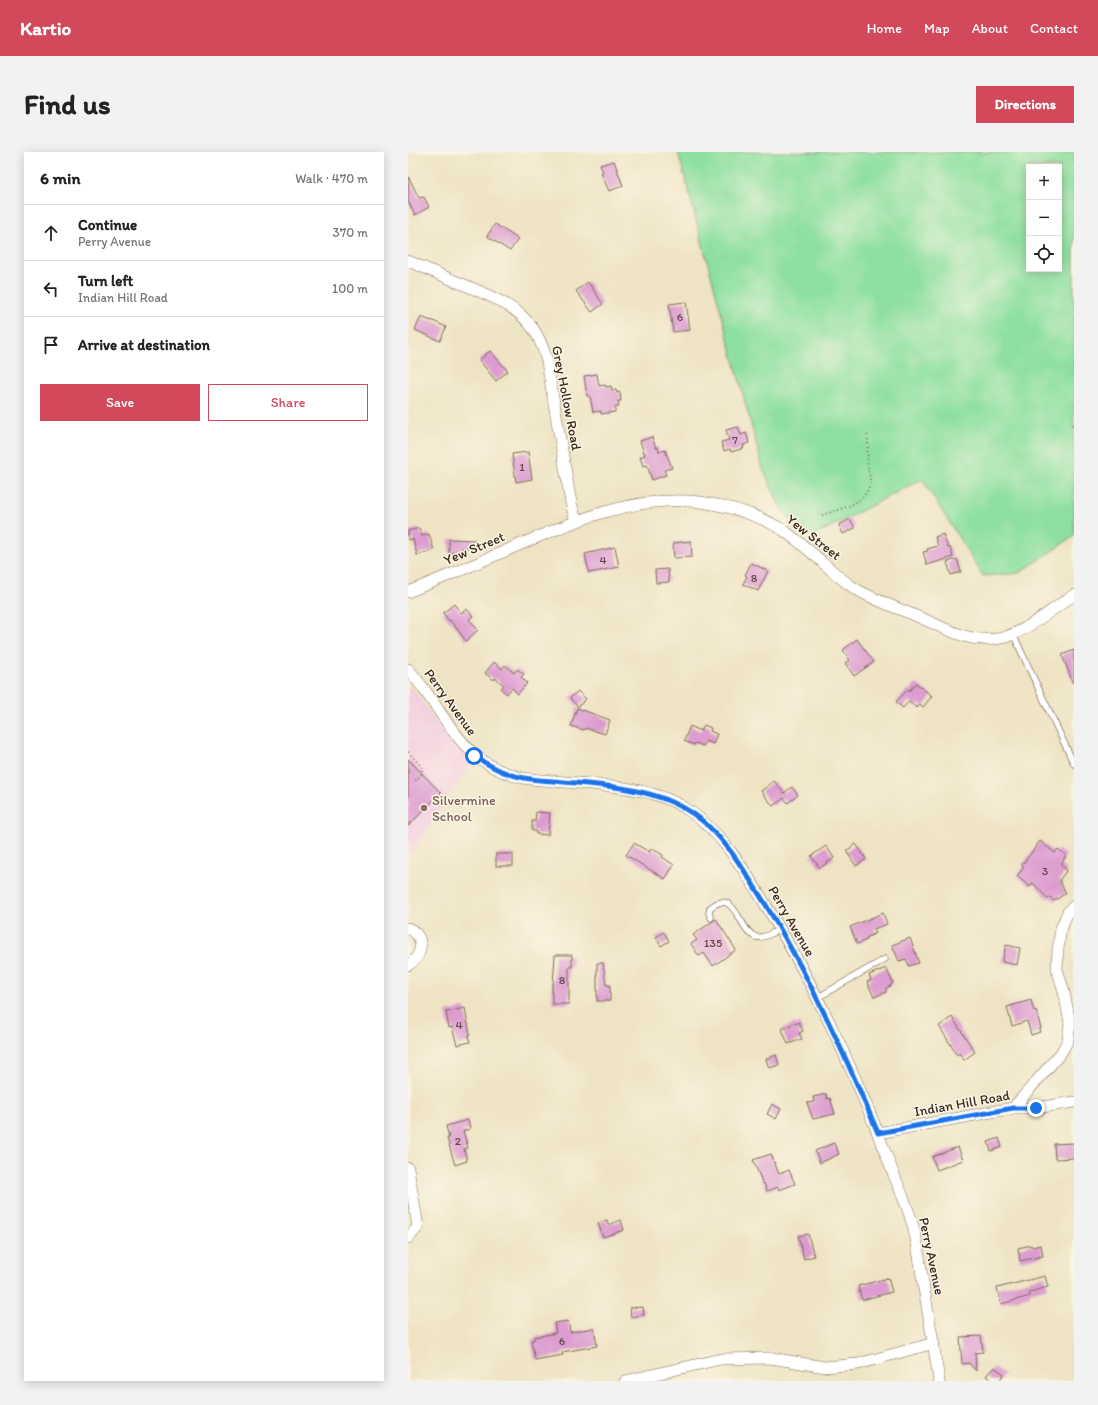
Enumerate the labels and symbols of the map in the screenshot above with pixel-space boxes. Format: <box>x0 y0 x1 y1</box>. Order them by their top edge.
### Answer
house number: 6 <box>677 310 683 324</box>
street label: Grey Hollow Road <box>548 344 585 452</box>
house number: 7 <box>732 433 738 447</box>
house number: 1 <box>519 460 525 474</box>
street label: Yew Street <box>783 511 844 564</box>
street label: Yew Street <box>441 528 507 569</box>
house number: 4 <box>599 553 607 567</box>
house number: 8 <box>751 571 758 585</box>
street label: Perry Avenue <box>421 665 481 739</box>
route start <box>465 747 483 765</box>
place label: Silvermine School <box>432 792 496 825</box>
marker: Silvermine School <box>419 803 429 813</box>
house number: 3 <box>1042 864 1049 878</box>
street label: Perry Avenue <box>765 883 819 960</box>
house number: 135 <box>704 936 722 950</box>
house number: 8 <box>559 973 566 987</box>
house number: 4 <box>455 1018 463 1032</box>
street label: Indian Hill Road <box>913 1087 1012 1120</box>
route end <box>1027 1099 1045 1117</box>
house number: 2 <box>455 1134 462 1148</box>
street label: Perry Avenue <box>915 1216 948 1297</box>
house number: 6 <box>559 1334 565 1348</box>

